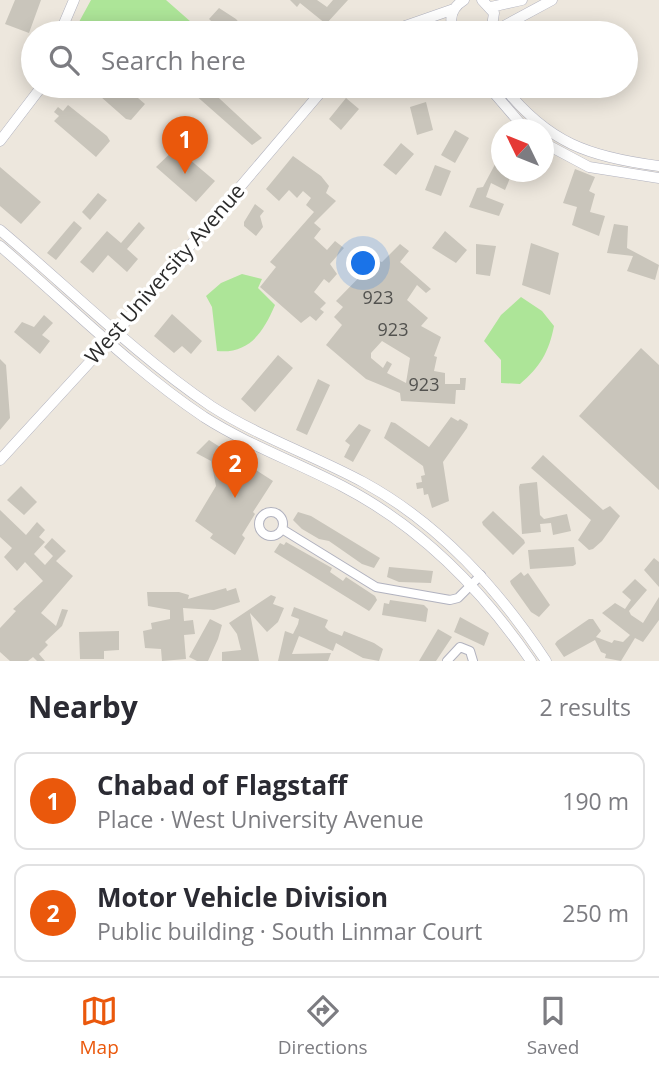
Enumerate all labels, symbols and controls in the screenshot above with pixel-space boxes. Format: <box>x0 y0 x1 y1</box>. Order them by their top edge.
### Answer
search box <box>21 21 638 98</box>
icon: search <box>45 41 83 79</box>
text: Search here <box>101 42 246 78</box>
pin: 1 <box>162 116 208 174</box>
north arrow <box>491 119 554 182</box>
street label: West University Avenue <box>78 177 250 369</box>
your location <box>346 246 380 280</box>
house number: 923 <box>363 285 393 309</box>
house number: 923 <box>378 317 408 341</box>
house number: 923 <box>409 372 439 396</box>
pin: 2 <box>212 440 258 498</box>
text: Nearby <box>28 686 138 727</box>
text: 2 results <box>540 691 631 723</box>
text: Chabad of Flagstaff <box>97 767 347 803</box>
text: 1 <box>46 785 60 817</box>
text: 190 m <box>562 785 629 817</box>
text: Place · West University Avenue <box>97 803 424 835</box>
text: Motor Vehicle Division <box>97 879 388 915</box>
text: 2 <box>46 897 60 929</box>
text: 250 m <box>562 897 629 929</box>
text: Public building · South Linmar Court <box>97 915 482 947</box>
tab: Map <box>80 992 119 1060</box>
tab: Directions <box>278 992 368 1060</box>
tab: Saved <box>527 992 579 1060</box>

